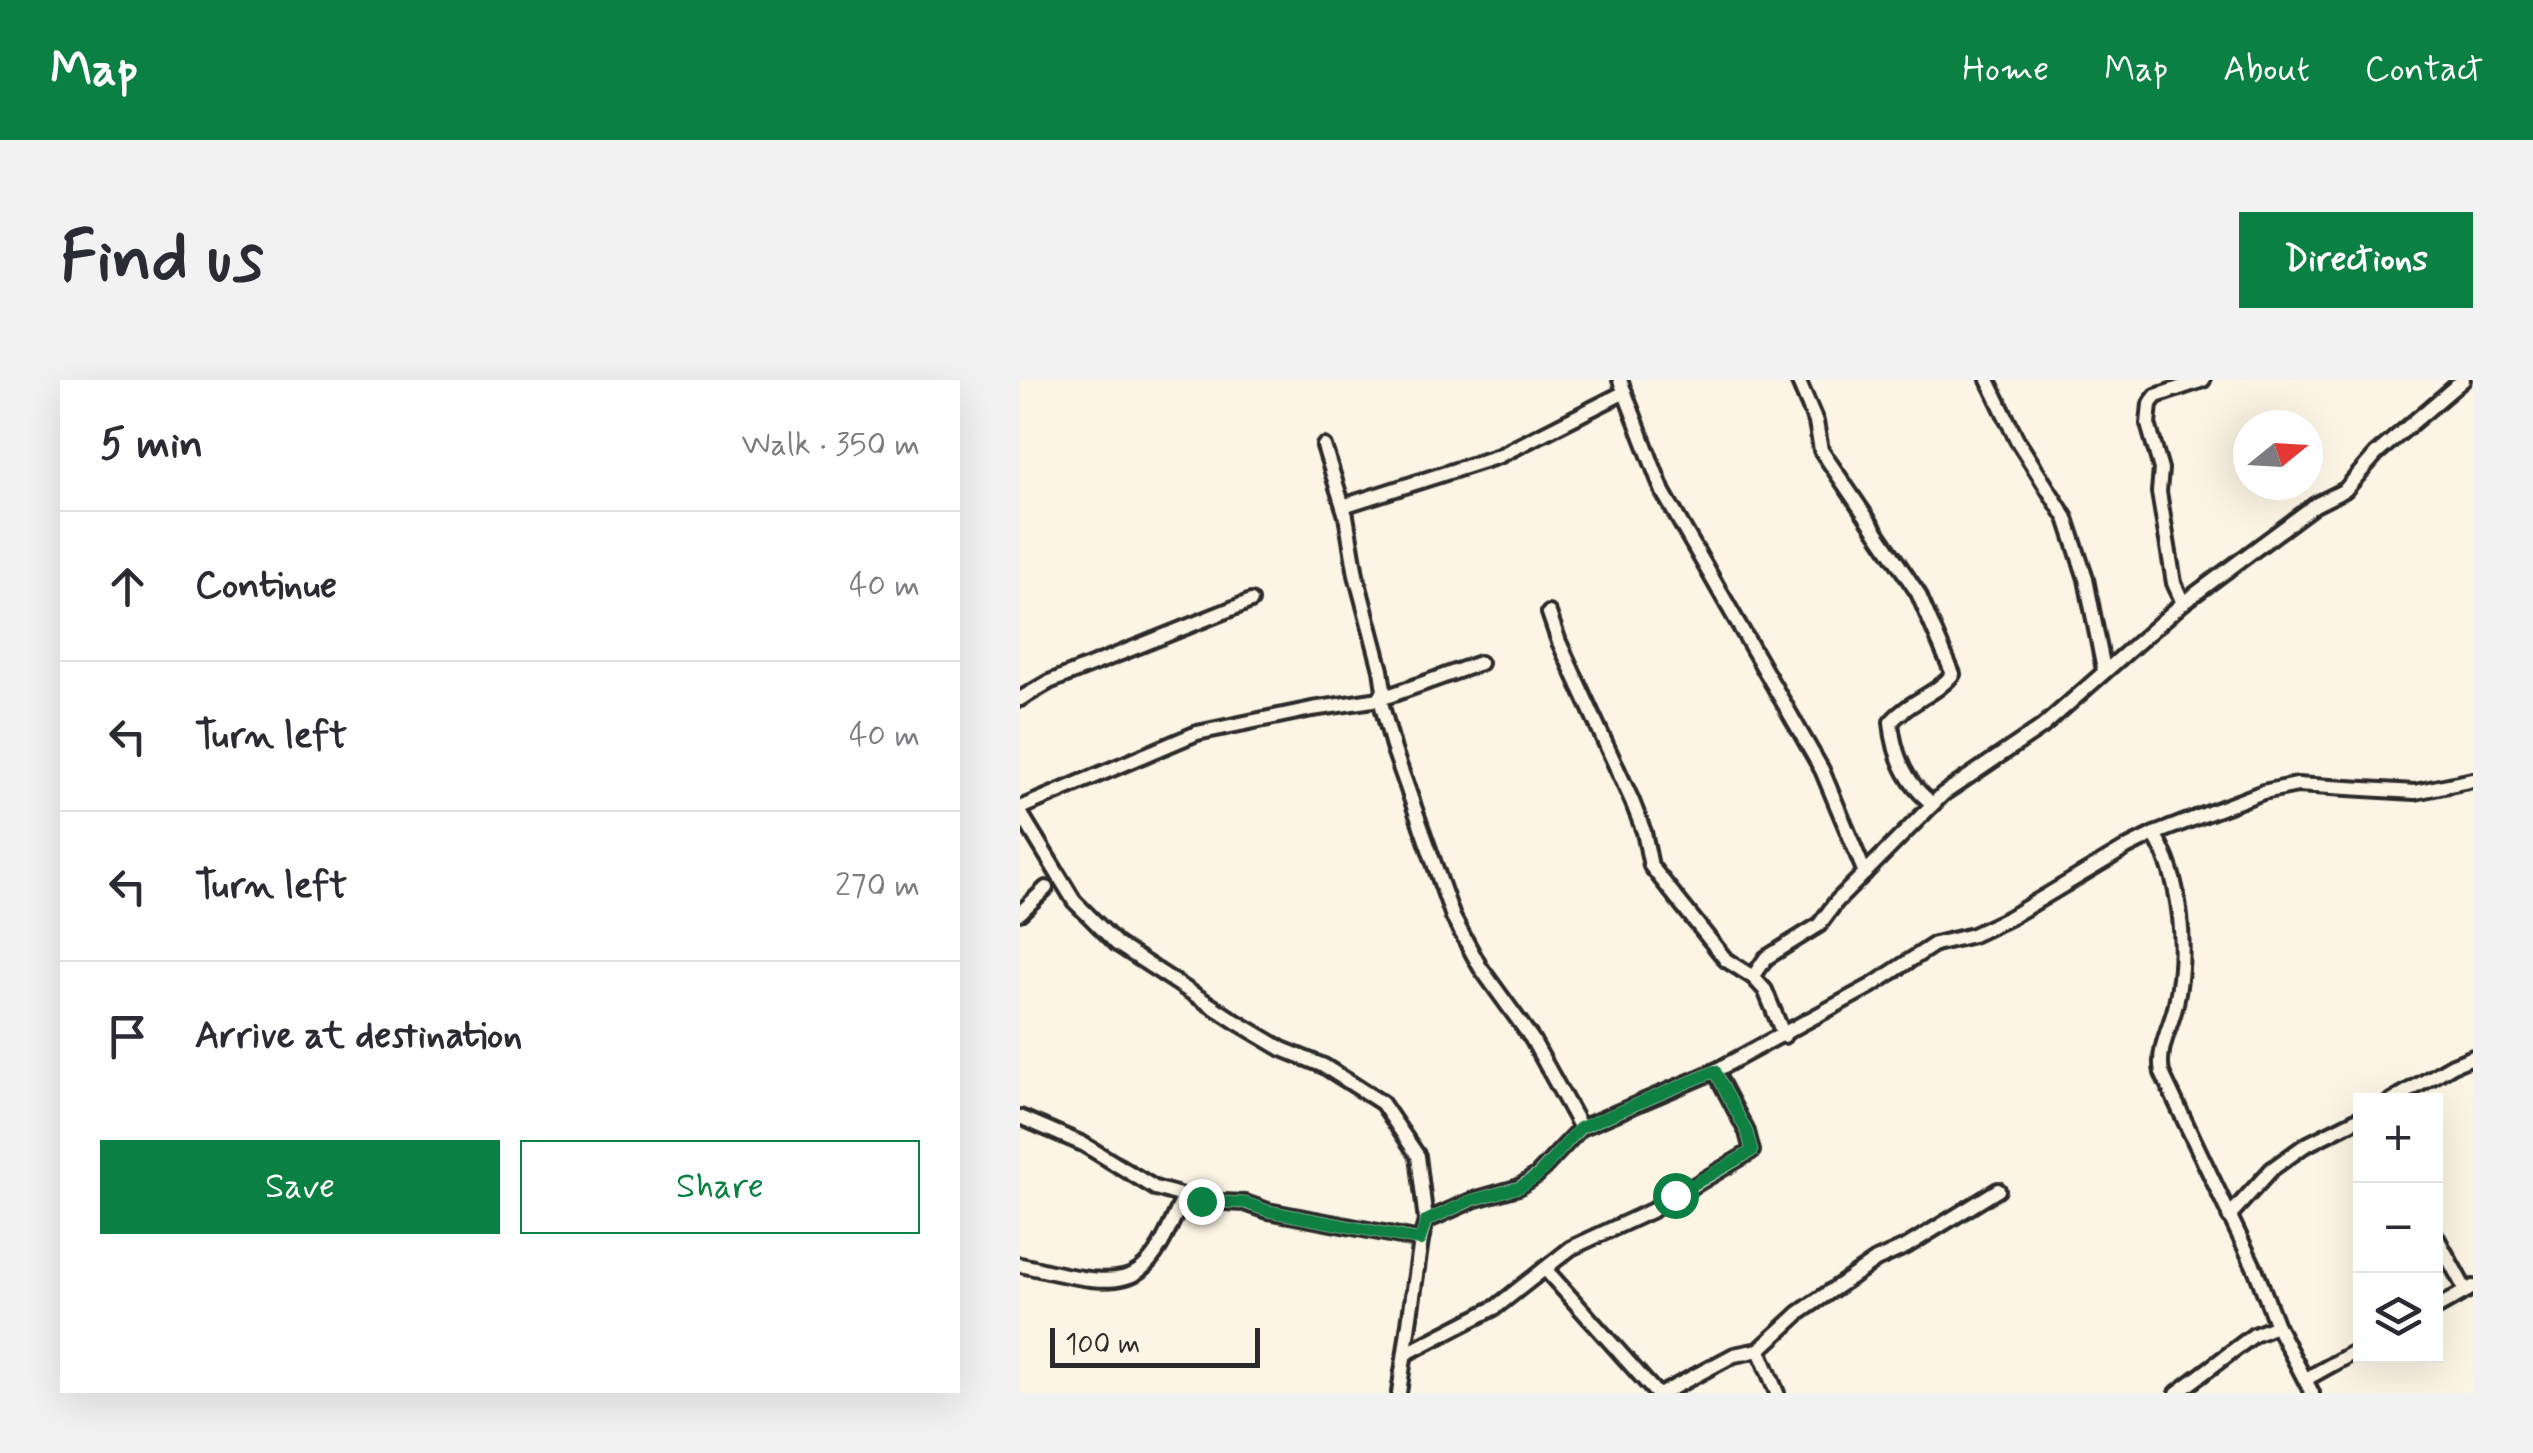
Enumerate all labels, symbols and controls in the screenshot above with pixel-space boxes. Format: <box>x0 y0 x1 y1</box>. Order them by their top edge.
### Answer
text: Map <box>50 39 138 102</box>
text: Home <box>1962 47 2049 93</box>
text: Map <box>2104 47 2168 93</box>
text: About <box>2223 47 2310 93</box>
text: Contact <box>2365 47 2483 93</box>
button: Directions <box>2239 212 2473 308</box>
text: Find us <box>60 214 264 306</box>
north arrow <box>2233 410 2323 500</box>
text: 5 min <box>100 418 203 473</box>
text: Walk · 350 m <box>741 424 920 466</box>
icon: ahead <box>100 559 155 614</box>
text: Continue <box>195 562 337 611</box>
text: 40 m <box>849 565 920 607</box>
icon: left <box>100 709 155 764</box>
text: Turn left <box>195 712 347 761</box>
text: 40 m <box>849 715 920 757</box>
icon: left <box>100 859 155 914</box>
text: Turn left <box>195 862 347 911</box>
text: 270 m <box>835 865 920 907</box>
icon: arrive <box>100 1009 155 1064</box>
text: Arrive at destination <box>195 1012 522 1061</box>
map controls <box>2353 1093 2443 1363</box>
button: + <box>2353 1093 2443 1183</box>
button: Save <box>100 1140 500 1234</box>
button: Share <box>520 1140 920 1234</box>
route start <box>1653 1173 1699 1219</box>
route end <box>1179 1179 1225 1225</box>
button: − <box>2353 1183 2443 1273</box>
button: layers <box>2353 1273 2443 1363</box>
scale bar <box>1050 1323 1260 1368</box>
text: 100 m <box>1065 1327 1140 1364</box>

